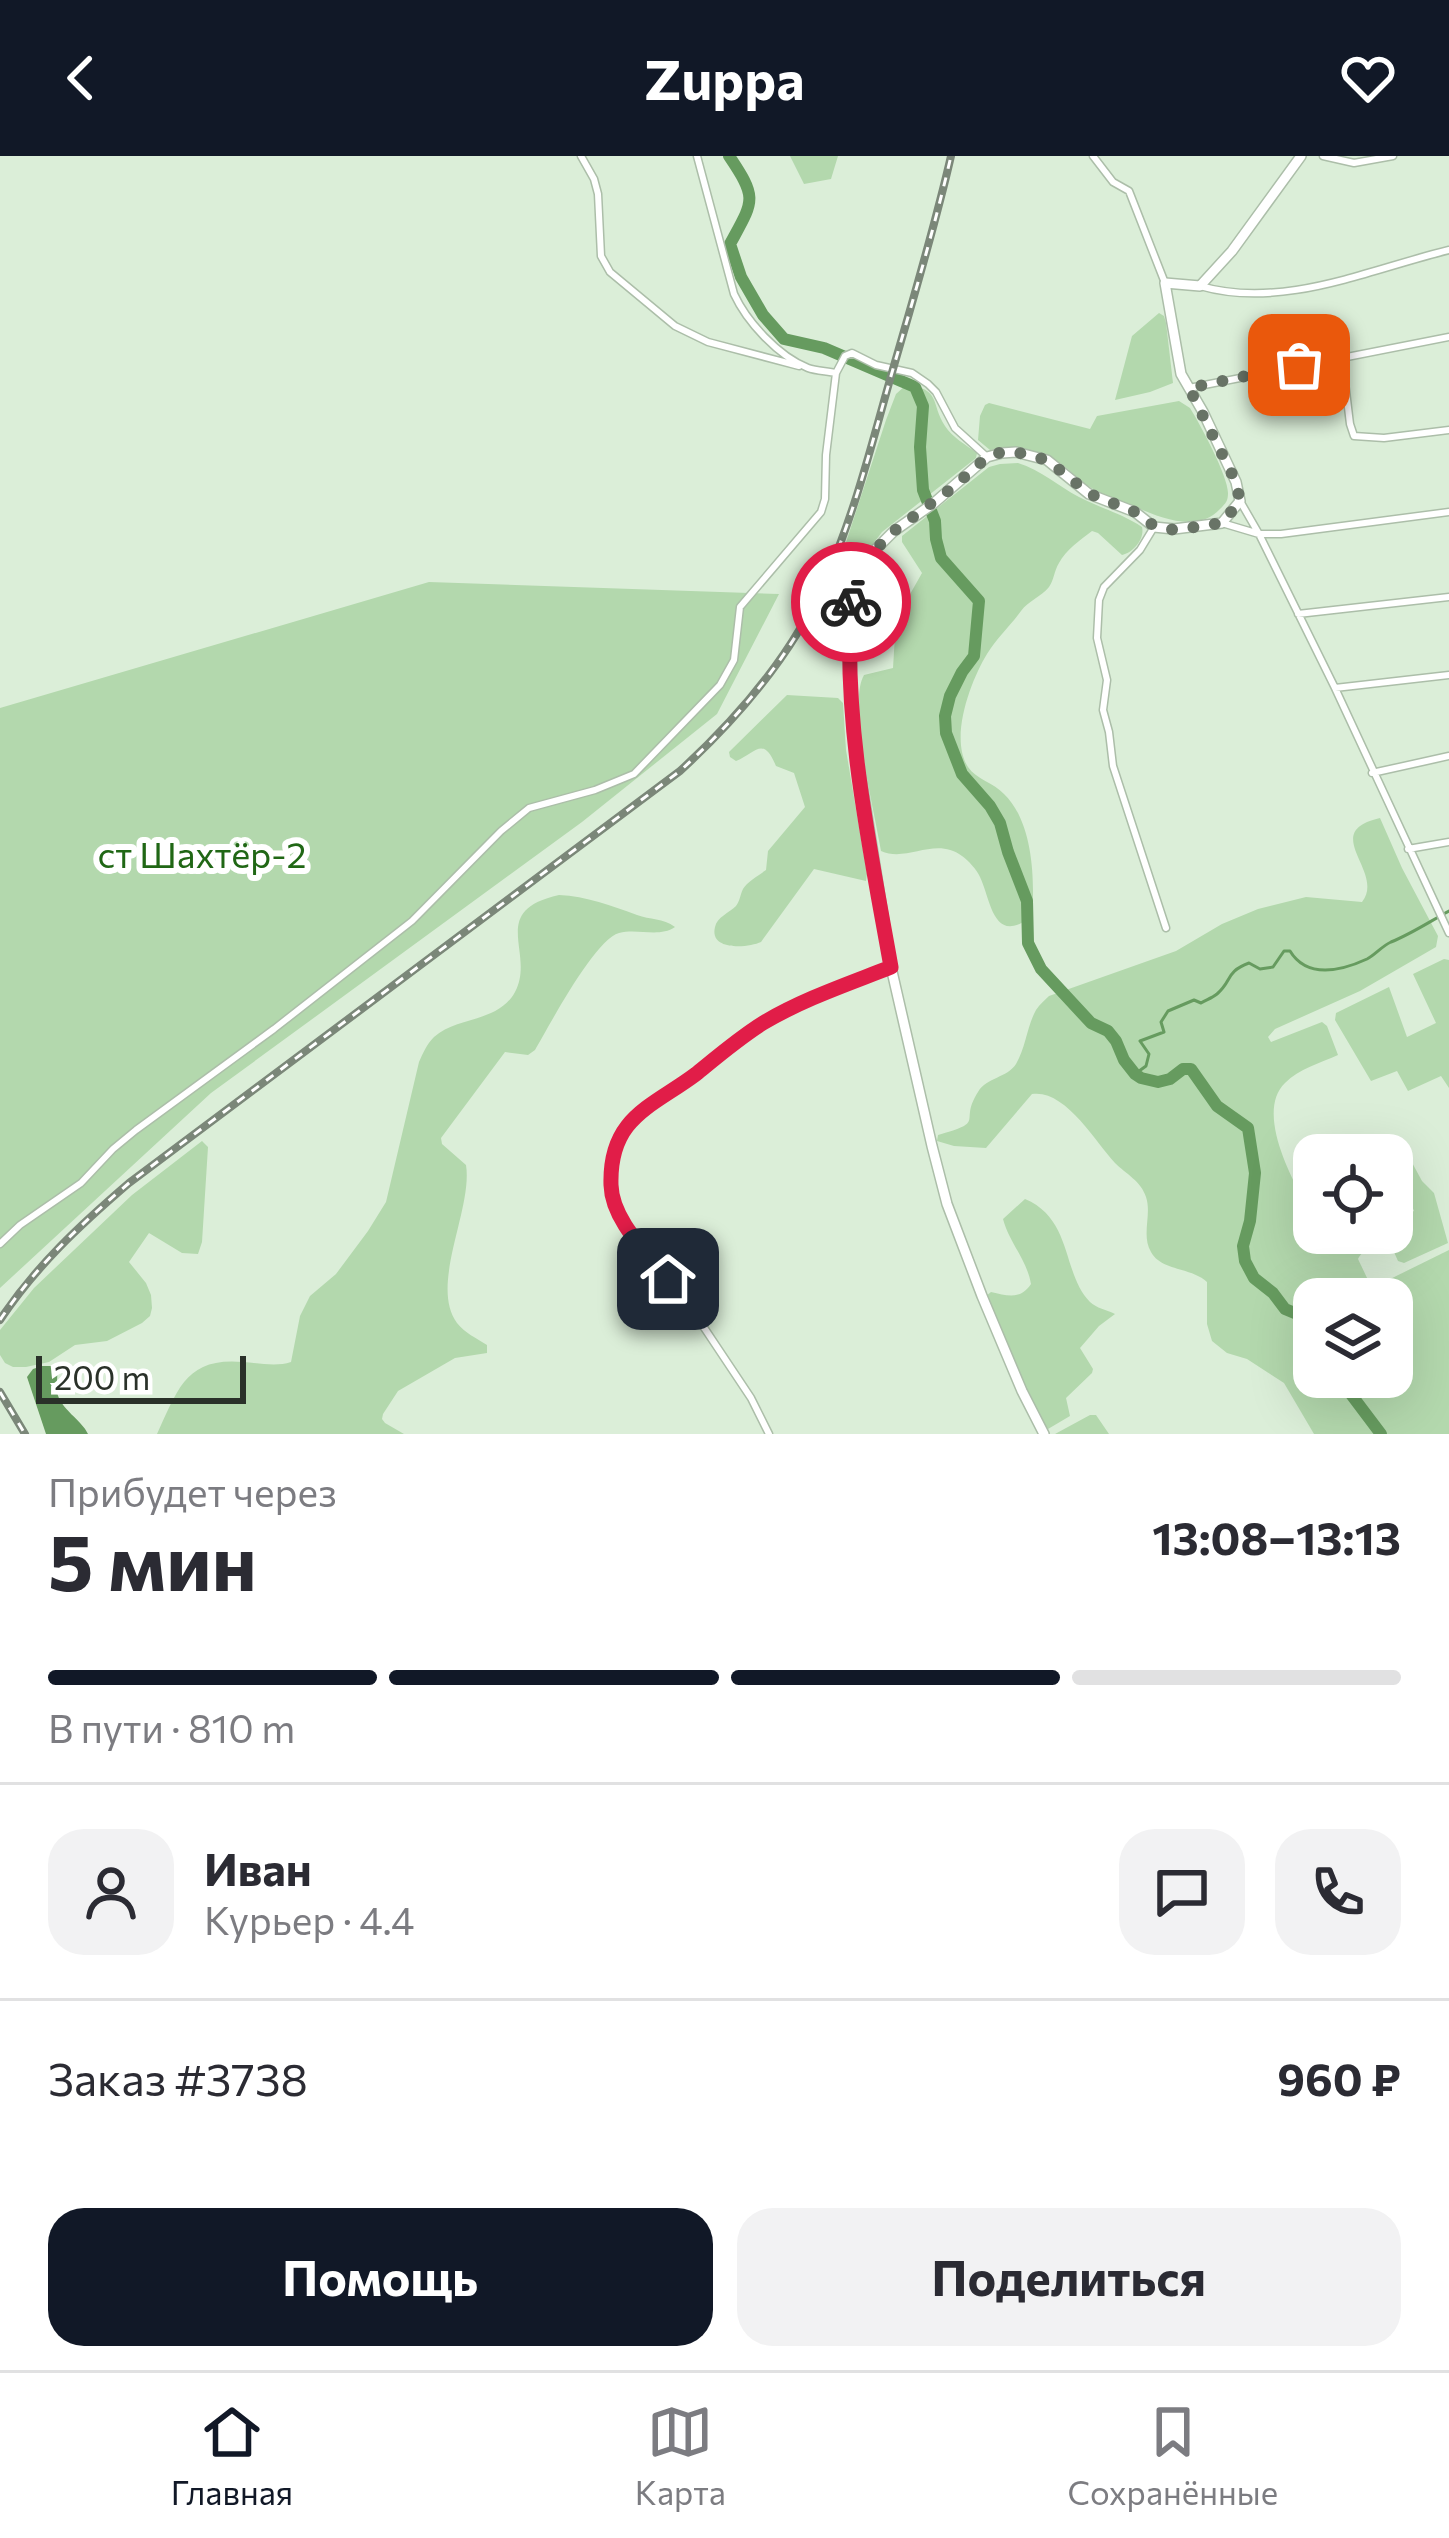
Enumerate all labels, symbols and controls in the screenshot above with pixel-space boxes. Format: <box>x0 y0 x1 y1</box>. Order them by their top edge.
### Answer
icon: back <box>48 45 114 111</box>
text: Zuppa <box>644 45 805 111</box>
icon: heart <box>1335 45 1401 111</box>
pin <box>1248 314 1350 416</box>
icon: bag <box>1266 332 1332 398</box>
courier <box>791 542 911 662</box>
icon: bike <box>818 569 884 635</box>
park label: ст Шахтёр-2 <box>98 831 306 875</box>
map controls <box>1293 1134 1413 1398</box>
button: locate <box>1293 1134 1413 1254</box>
pin <box>617 1228 719 1330</box>
icon: home <box>635 1246 701 1312</box>
button: layers <box>1293 1278 1413 1398</box>
scale bar <box>36 1350 246 1403</box>
text: 200 m <box>54 1356 150 1397</box>
text: Прибудет через <box>48 1467 337 1515</box>
text: 13:08–13:13 <box>1152 1509 1401 1564</box>
text: 5 мин <box>48 1512 257 1607</box>
text: В пути · 810 m <box>48 1703 295 1751</box>
button: person <box>48 1829 174 1955</box>
button: chat <box>1119 1829 1245 1955</box>
button: phone <box>1275 1829 1401 1955</box>
text: Иван <box>204 1840 312 1895</box>
text: Курьер · 4.4 <box>204 1895 415 1943</box>
text: Заказ #3738 <box>48 2050 308 2105</box>
text: 960 ₽ <box>1277 2050 1401 2105</box>
button: Помощь <box>48 2208 713 2346</box>
button: Поделиться <box>737 2208 1401 2346</box>
tab: Главная <box>171 2399 293 2512</box>
tab: Карта <box>635 2399 726 2512</box>
tab: Сохранённые <box>1067 2399 1278 2512</box>

